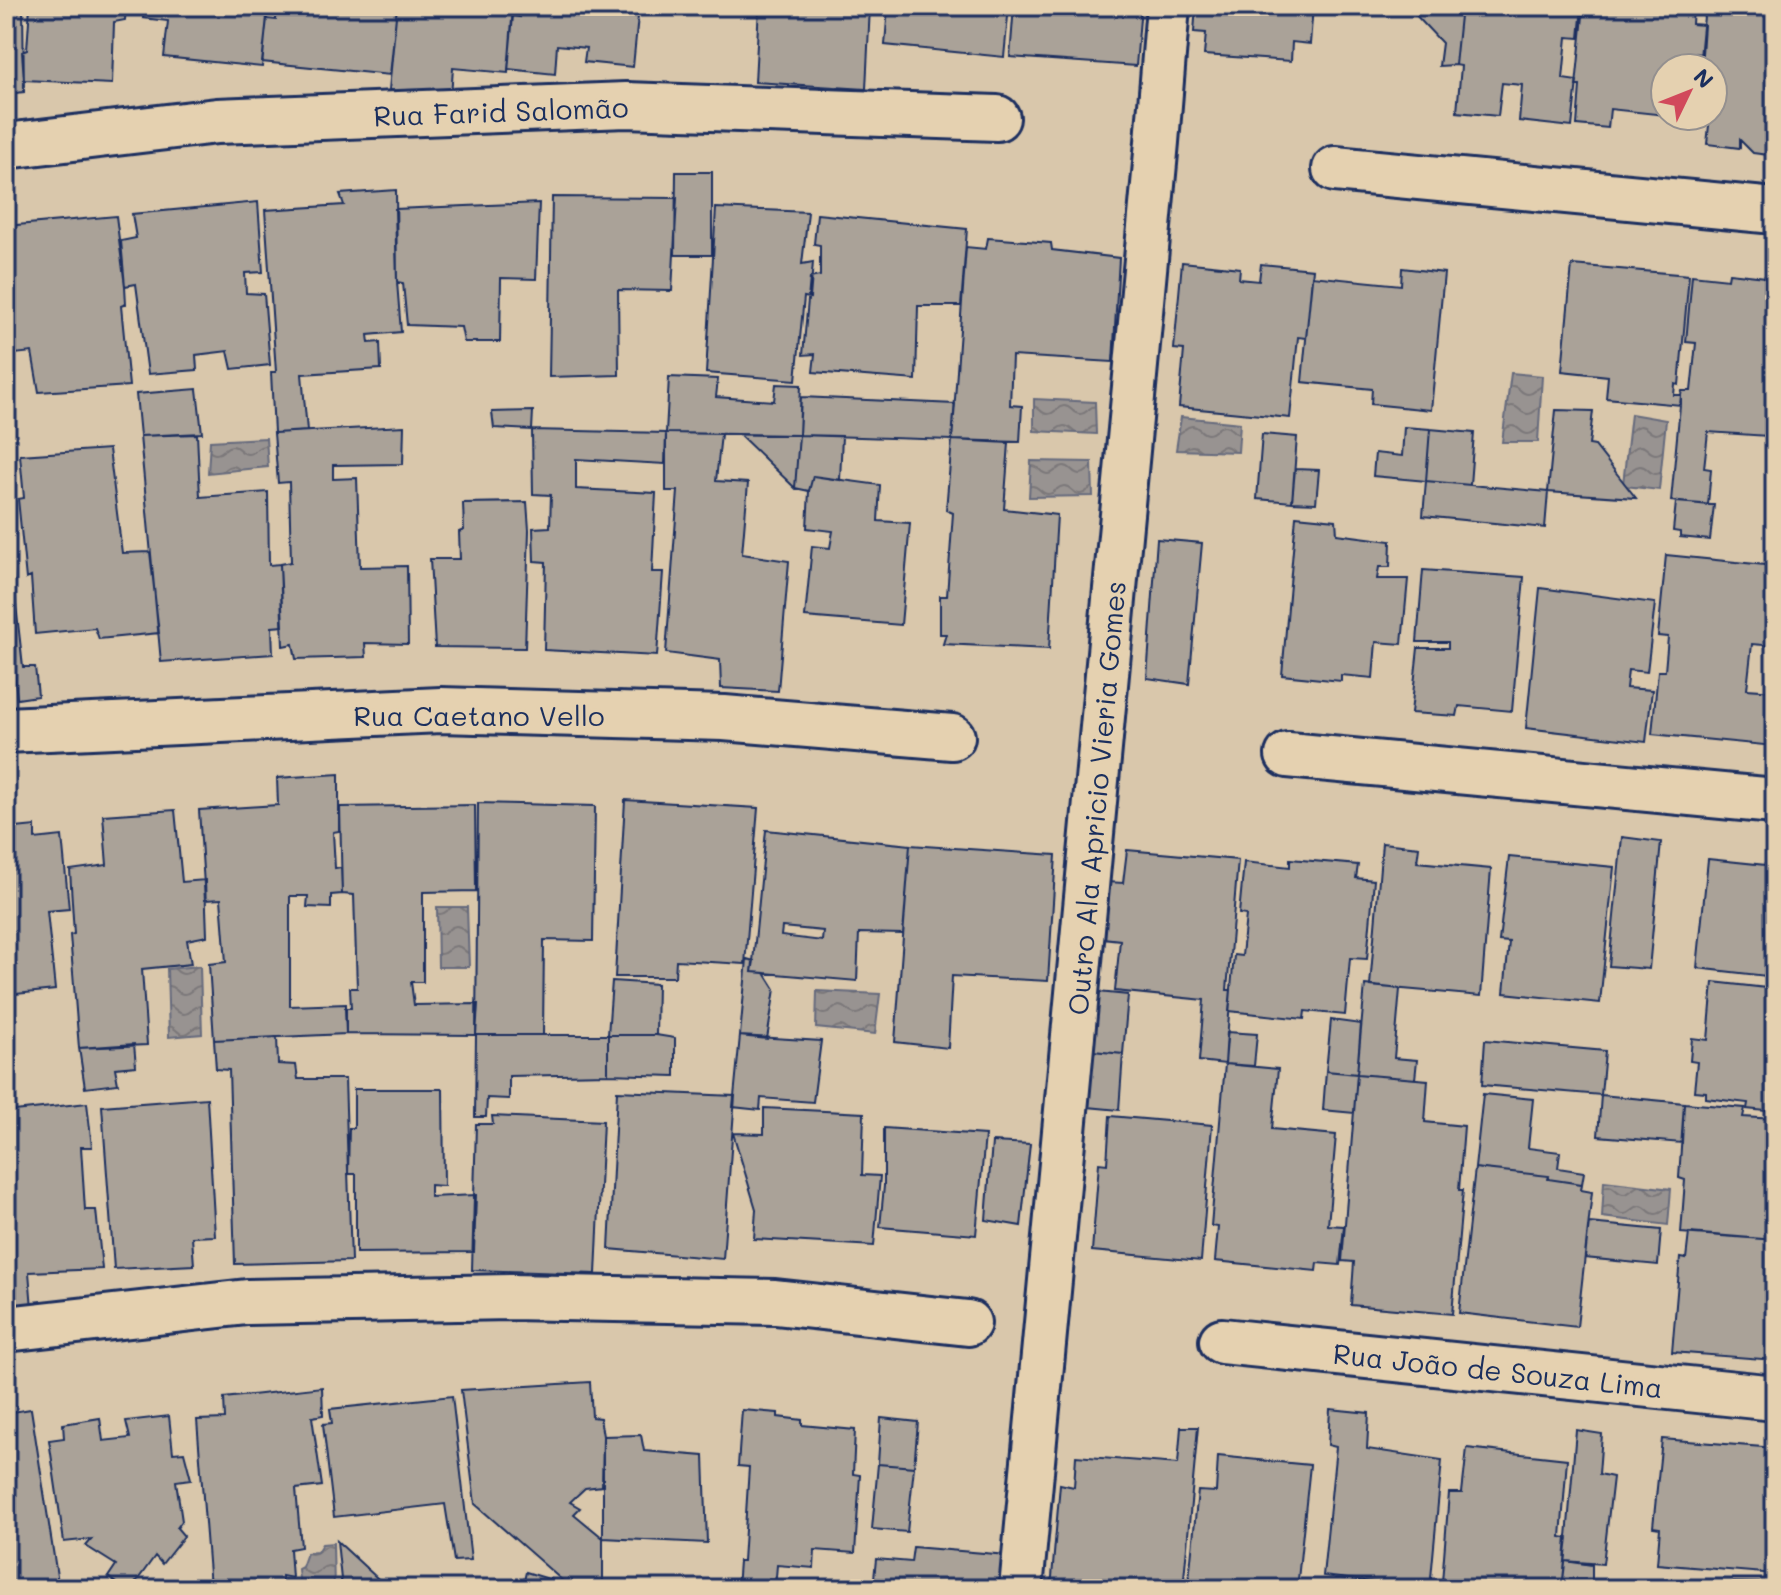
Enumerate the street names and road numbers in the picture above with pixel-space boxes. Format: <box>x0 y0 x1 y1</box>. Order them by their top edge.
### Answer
street label: Rua Farid Salomão <box>373 89 629 133</box>
street label: Outro Ala Apricio Vieria Gomes <box>1059 579 1133 1017</box>
street label: Rua Caetano Vello <box>353 697 605 733</box>
street label: Rua João de Souza Lima <box>1331 1335 1665 1405</box>

